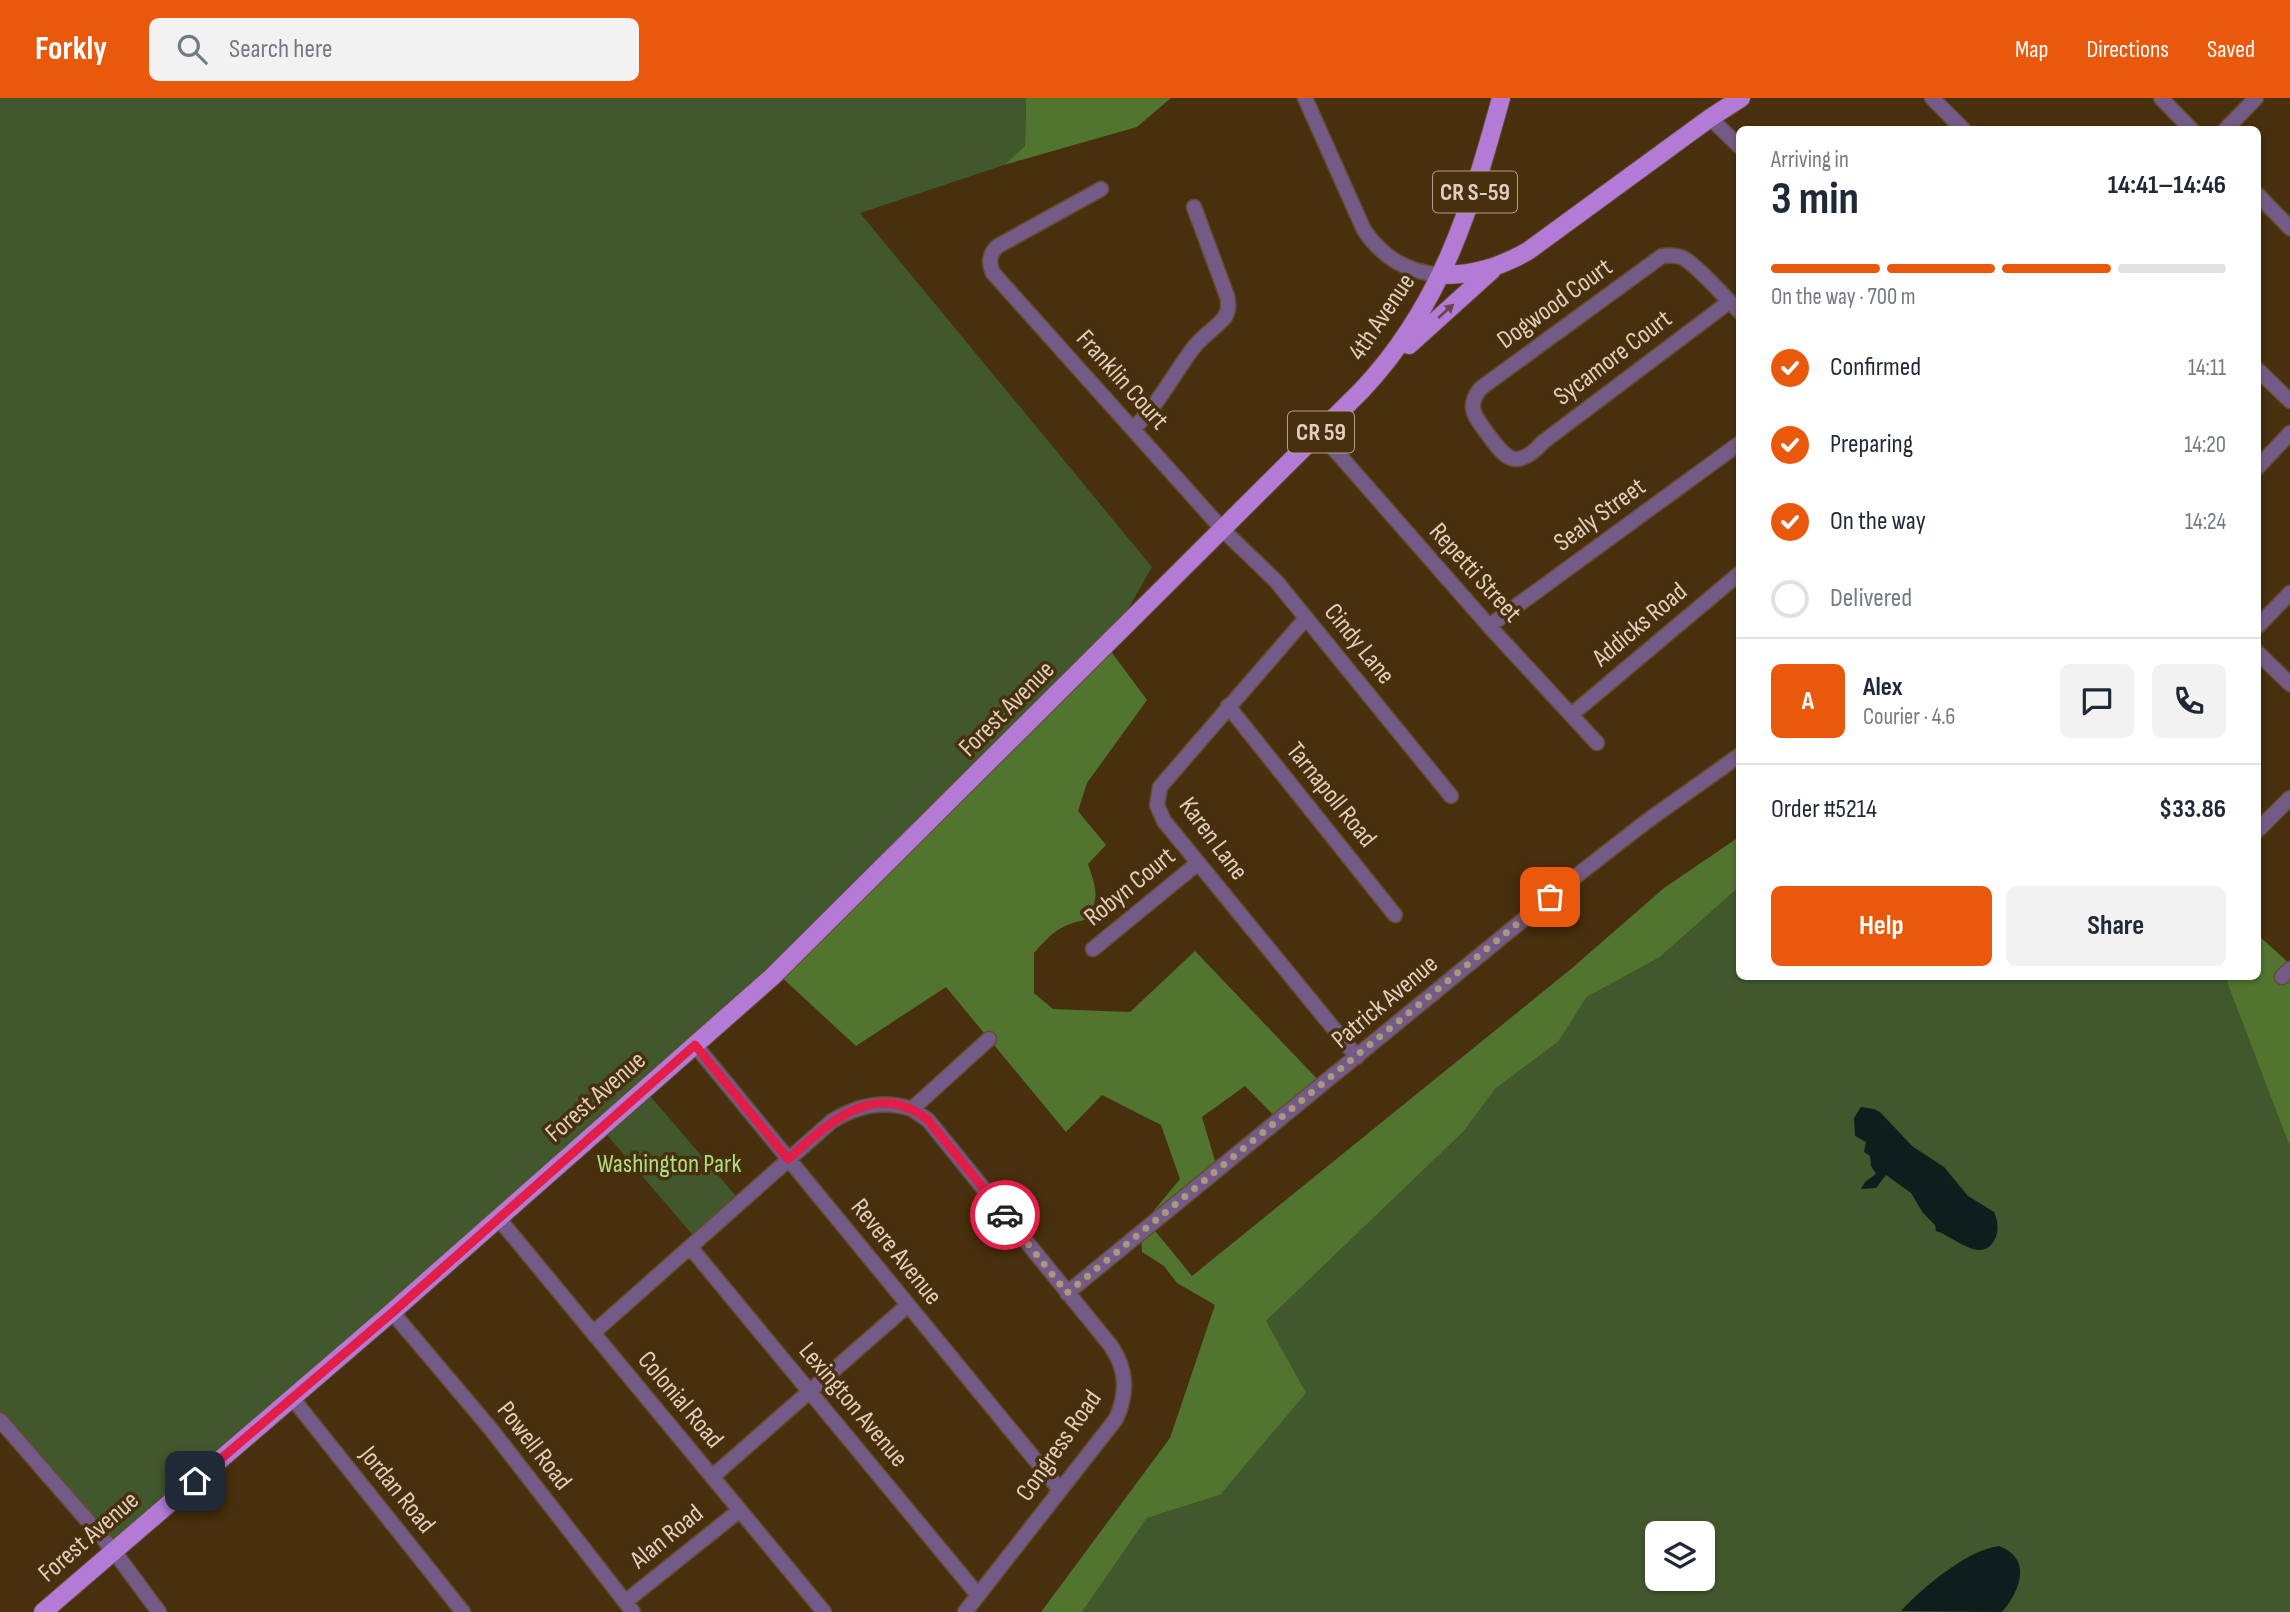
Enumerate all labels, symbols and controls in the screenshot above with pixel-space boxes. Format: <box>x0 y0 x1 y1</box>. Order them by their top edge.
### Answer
search box <box>149 18 639 81</box>
text: Forkly <box>35 29 107 69</box>
icon: search <box>173 30 211 68</box>
text: Search here <box>229 34 332 65</box>
text: Map <box>2015 35 2048 64</box>
text: Directions <box>2086 35 2169 64</box>
text: Saved <box>2207 35 2255 64</box>
text: Arriving in <box>1771 146 1849 174</box>
text: 14:41–14:46 <box>2108 170 2226 201</box>
road number: CR S-59 <box>1433 172 1517 212</box>
text: 3 min <box>1771 172 1859 227</box>
street label: Dogwood Court <box>1492 252 1619 356</box>
street label: 4th Avenue <box>1342 268 1422 366</box>
text: On the way · 700 m <box>1771 283 1916 311</box>
one-way arrow <box>1437 304 1454 320</box>
street label: Sycamore Court <box>1548 304 1678 412</box>
street label: Franklin Court <box>1069 324 1175 436</box>
icon: check <box>1771 349 1809 387</box>
text: Confirmed <box>1830 352 1921 383</box>
text: 14:11 <box>2188 354 2226 382</box>
road number: CR 59 <box>1288 412 1354 452</box>
icon: check <box>1771 426 1809 464</box>
text: Preparing <box>1830 429 1913 460</box>
text: 14:20 <box>2184 431 2226 459</box>
street label: Sealy Street <box>1548 471 1652 559</box>
icon: check <box>1771 503 1809 541</box>
text: On the way <box>1830 506 1926 537</box>
text: 14:24 <box>2185 508 2226 536</box>
street label: Repetti Street <box>1422 517 1528 629</box>
street label: Addicks Road <box>1586 576 1694 674</box>
text: Delivered <box>1830 583 1912 614</box>
street label: Cindy Lane <box>1317 597 1401 691</box>
street label: Forest Avenue <box>953 655 1061 763</box>
button: chat <box>2060 664 2134 738</box>
button: phone <box>2152 664 2226 738</box>
text: Alex <box>1863 672 1903 703</box>
text: A <box>1802 686 1814 717</box>
text: Courier · 4.6 <box>1863 703 1955 731</box>
street label: Tarnapoll Road <box>1279 736 1383 854</box>
street label: Karen Lane <box>1172 791 1254 887</box>
text: Order #5214 <box>1771 794 1877 825</box>
text: $33.86 <box>2159 794 2226 825</box>
street label: Robyn Court <box>1078 841 1182 933</box>
pin <box>1520 867 1580 927</box>
icon: bag <box>1531 878 1569 916</box>
button: Help <box>1771 886 1992 966</box>
button: Share <box>2006 886 2226 966</box>
street label: Patrick Avenue <box>1326 949 1444 1055</box>
street label: Forest Avenue <box>540 1045 652 1149</box>
park label: Washington Park <box>597 1149 741 1180</box>
courier <box>970 1180 1040 1250</box>
street label: Revere Avenue <box>844 1193 948 1311</box>
icon: car <box>986 1196 1024 1234</box>
street label: Lexington Avenue <box>792 1336 914 1474</box>
street label: Colonial Road <box>631 1345 729 1455</box>
street label: Congress Road <box>1010 1385 1108 1507</box>
street label: Powell Road <box>490 1396 578 1496</box>
street label: Jordan Road <box>352 1440 441 1540</box>
pin <box>165 1451 225 1511</box>
icon: home <box>176 1462 214 1500</box>
street label: Forest Avenue <box>33 1485 145 1589</box>
street label: Alan Road <box>623 1498 710 1576</box>
map controls <box>1645 1521 1715 1591</box>
button: layers <box>1645 1521 1715 1591</box>

